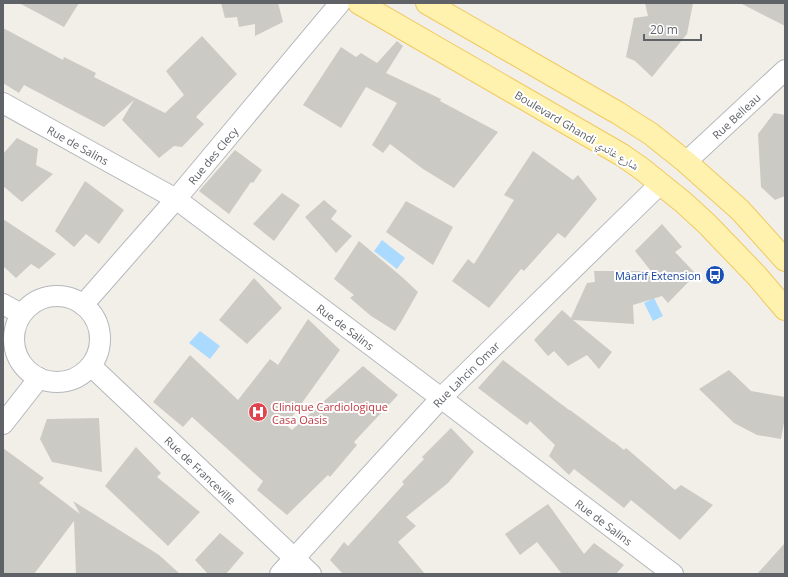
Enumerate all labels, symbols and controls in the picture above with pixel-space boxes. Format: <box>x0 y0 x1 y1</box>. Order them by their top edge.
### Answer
scale bar <box>644 16 701 42</box>
text: 20 m <box>650 21 678 38</box>
street label: Boulevard Ghandi شارع غاندي <box>511 87 642 175</box>
street label: Rue Belleau <box>709 90 763 142</box>
street label: Rue de Salins <box>45 122 112 168</box>
street label: Rue des Clecy <box>184 123 241 187</box>
bus stop icon: Mâarif Extension <box>704 264 726 286</box>
place label: Mâarif Extension <box>615 268 701 283</box>
street label: Rue de Salins <box>314 300 377 353</box>
street label: Rue Lahcin Omar <box>429 337 503 410</box>
place label: Clinique Cardiologique Casa Oasis <box>272 399 388 427</box>
hospital icon: Clinique Cardiologique Casa Oasis <box>247 401 269 423</box>
street label: Rue de Franceville <box>162 432 240 507</box>
street label: Rue de Salins <box>572 495 636 548</box>

